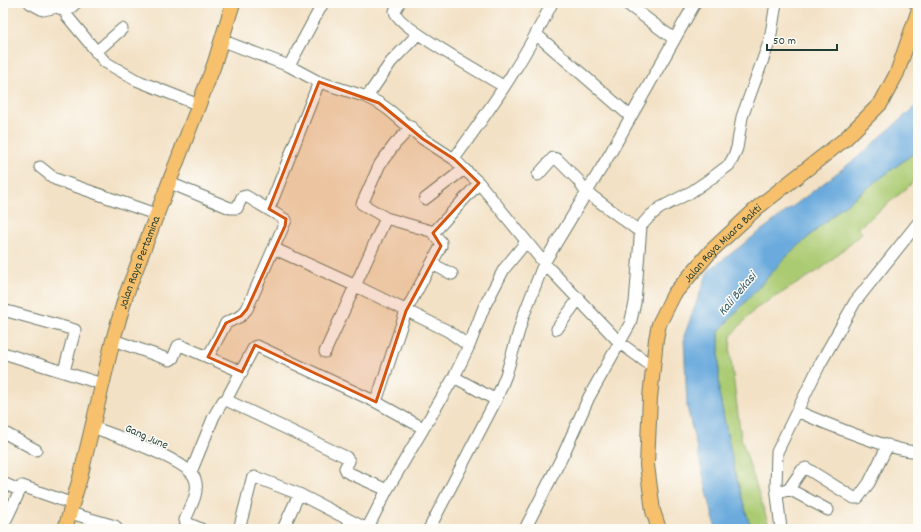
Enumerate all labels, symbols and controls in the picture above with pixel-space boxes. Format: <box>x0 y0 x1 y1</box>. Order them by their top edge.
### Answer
scale bar <box>767 26 837 52</box>
text: 50 m <box>773 33 796 50</box>
street label: Jalan Raya Muara Bakti <box>680 200 766 287</box>
street label: Jalan Raya Pertamina <box>115 213 166 311</box>
water label: Kali Bekasi <box>714 267 763 321</box>
street label: Gang June <box>122 420 171 454</box>

